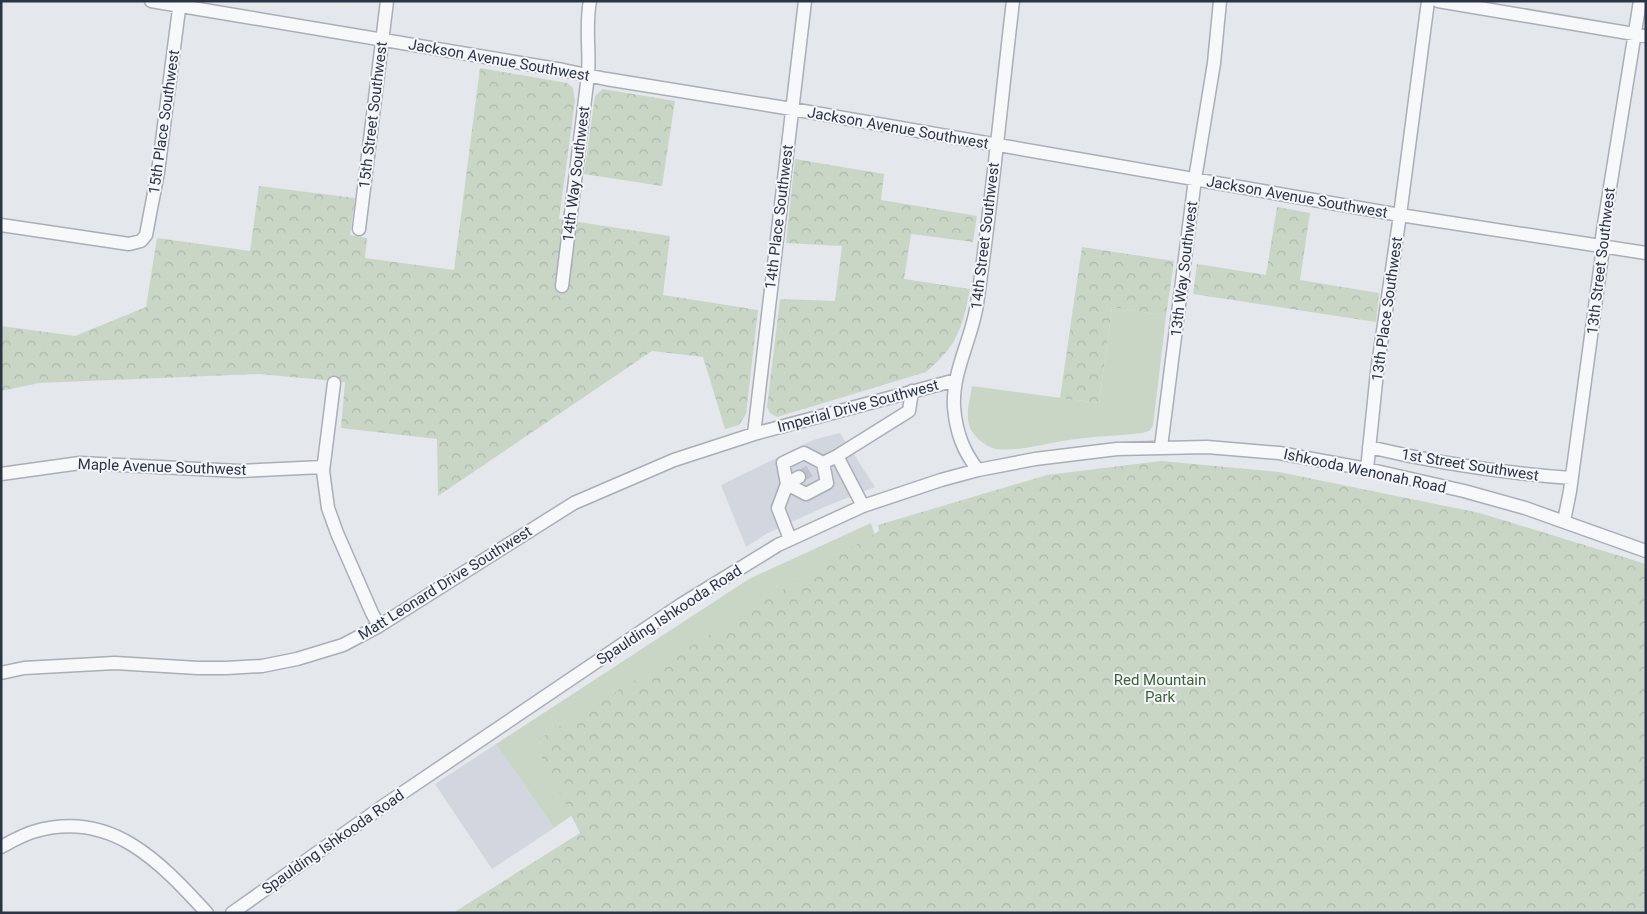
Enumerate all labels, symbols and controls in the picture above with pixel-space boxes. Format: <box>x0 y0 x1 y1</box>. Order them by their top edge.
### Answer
street label: Jackson Avenue Southwest <box>407 35 591 85</box>
street label: 15th Street Southwest <box>355 40 391 189</box>
street label: 15th Place Southwest <box>145 49 183 195</box>
street label: Jackson Avenue Southwest <box>806 103 990 153</box>
street label: 14th Way Southwest <box>559 105 593 243</box>
street label: 14th Place Southwest <box>761 144 797 290</box>
street label: 14th Street Southwest <box>967 161 1003 310</box>
street label: Jackson Avenue Southwest <box>1205 172 1389 222</box>
street label: 13th Street Southwest <box>1583 186 1619 335</box>
street label: 13th Way Southwest <box>1167 200 1201 338</box>
street label: 13th Place Southwest <box>1368 236 1406 382</box>
street label: Imperial Drive Southwest <box>775 376 941 436</box>
street label: Ishkooda Wenonah Road <box>1282 445 1448 497</box>
street label: 1st Street Southwest <box>1400 445 1540 485</box>
street label: Maple Avenue Southwest <box>77 455 247 479</box>
street label: Matt Leonard Drive Southwest <box>355 522 535 644</box>
street label: Spaulding Ishkooda Road <box>593 561 745 669</box>
park label: Red Mountain Park <box>1114 671 1206 706</box>
street label: Spaulding Ishkooda Road <box>258 786 408 898</box>

